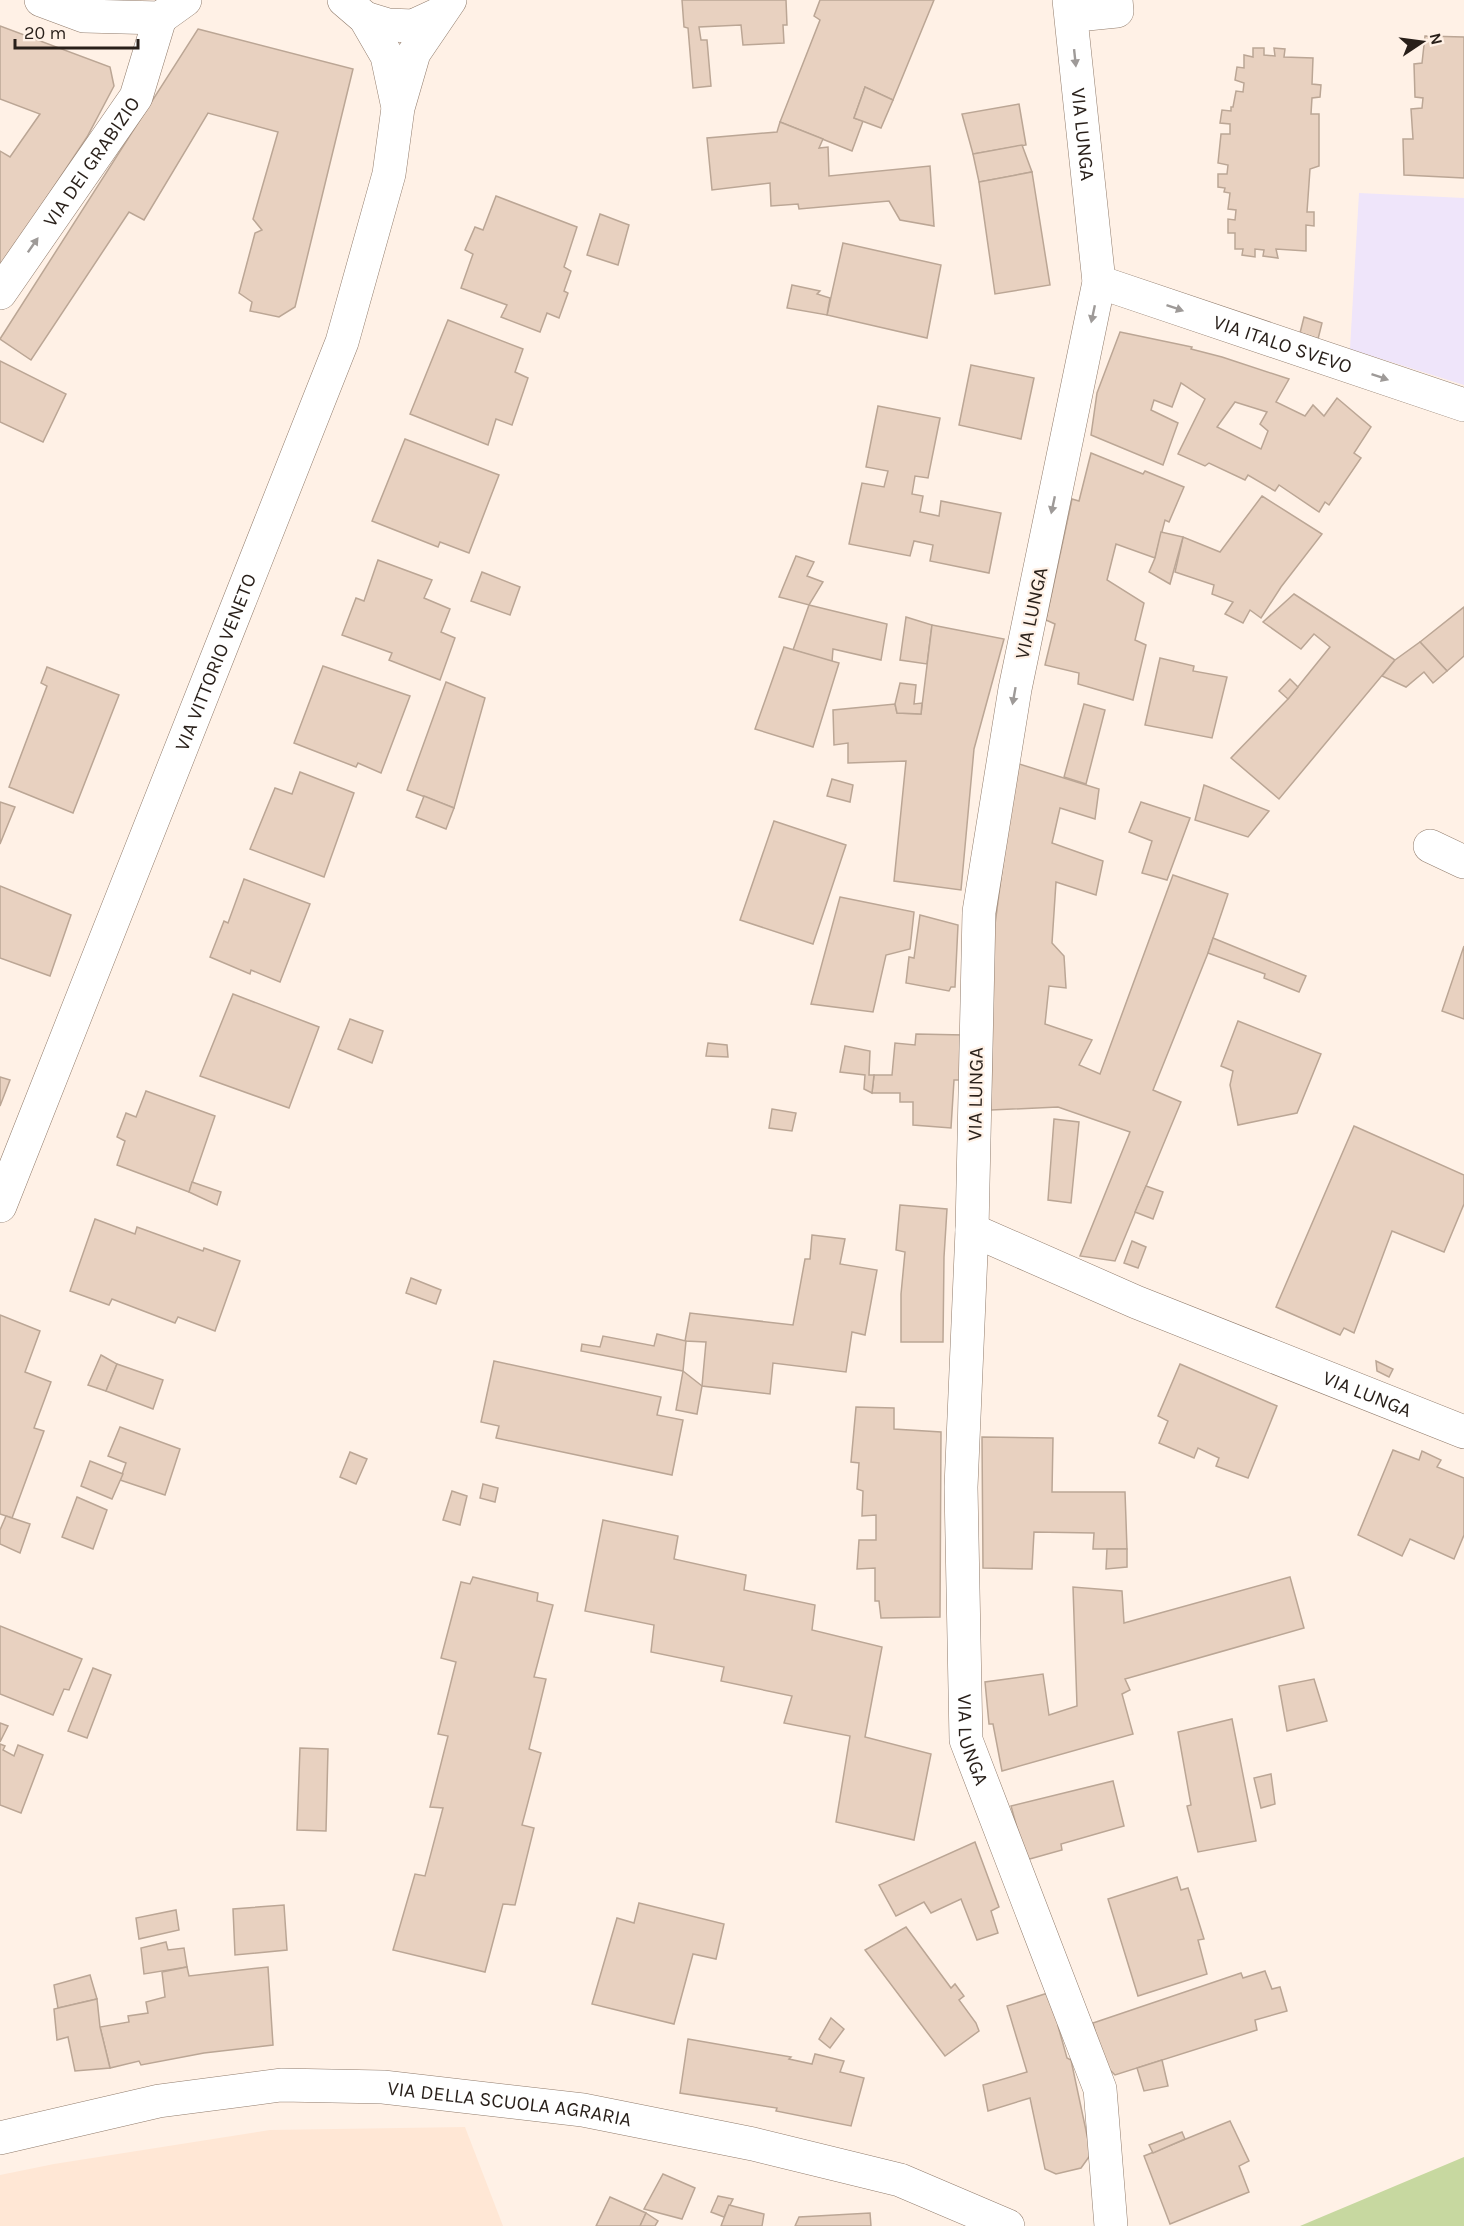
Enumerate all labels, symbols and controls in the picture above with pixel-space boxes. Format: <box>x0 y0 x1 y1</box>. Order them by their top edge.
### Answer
scale bar <box>15 12 138 50</box>
north arrow <box>1392 12 1452 72</box>
text: 20 m <box>24 22 66 44</box>
text: N <box>1426 31 1447 46</box>
one-way arrow <box>1070 49 1080 68</box>
street label: VIA LUNGA <box>1066 87 1099 182</box>
street label: VIA DEI GRABIZIO <box>39 92 145 231</box>
one-way arrow <box>27 237 38 253</box>
one-way arrow <box>1166 304 1184 313</box>
one-way arrow <box>1088 305 1097 324</box>
street label: VIA ITALO SVEVO <box>1210 310 1355 378</box>
one-way arrow <box>1371 372 1389 382</box>
one-way arrow <box>1048 496 1057 515</box>
street label: VIA LUNGA <box>1011 565 1052 661</box>
street label: VIA VITTORIO VENETO <box>170 570 261 754</box>
one-way arrow <box>1009 687 1018 706</box>
street label: VIA LUNGA <box>963 1047 988 1141</box>
street label: VIA LUNGA <box>1319 1366 1415 1422</box>
street label: VIA LUNGA <box>953 1694 993 1789</box>
street label: VIA DELLA SCUOLA AGRARIA <box>386 2077 634 2131</box>

